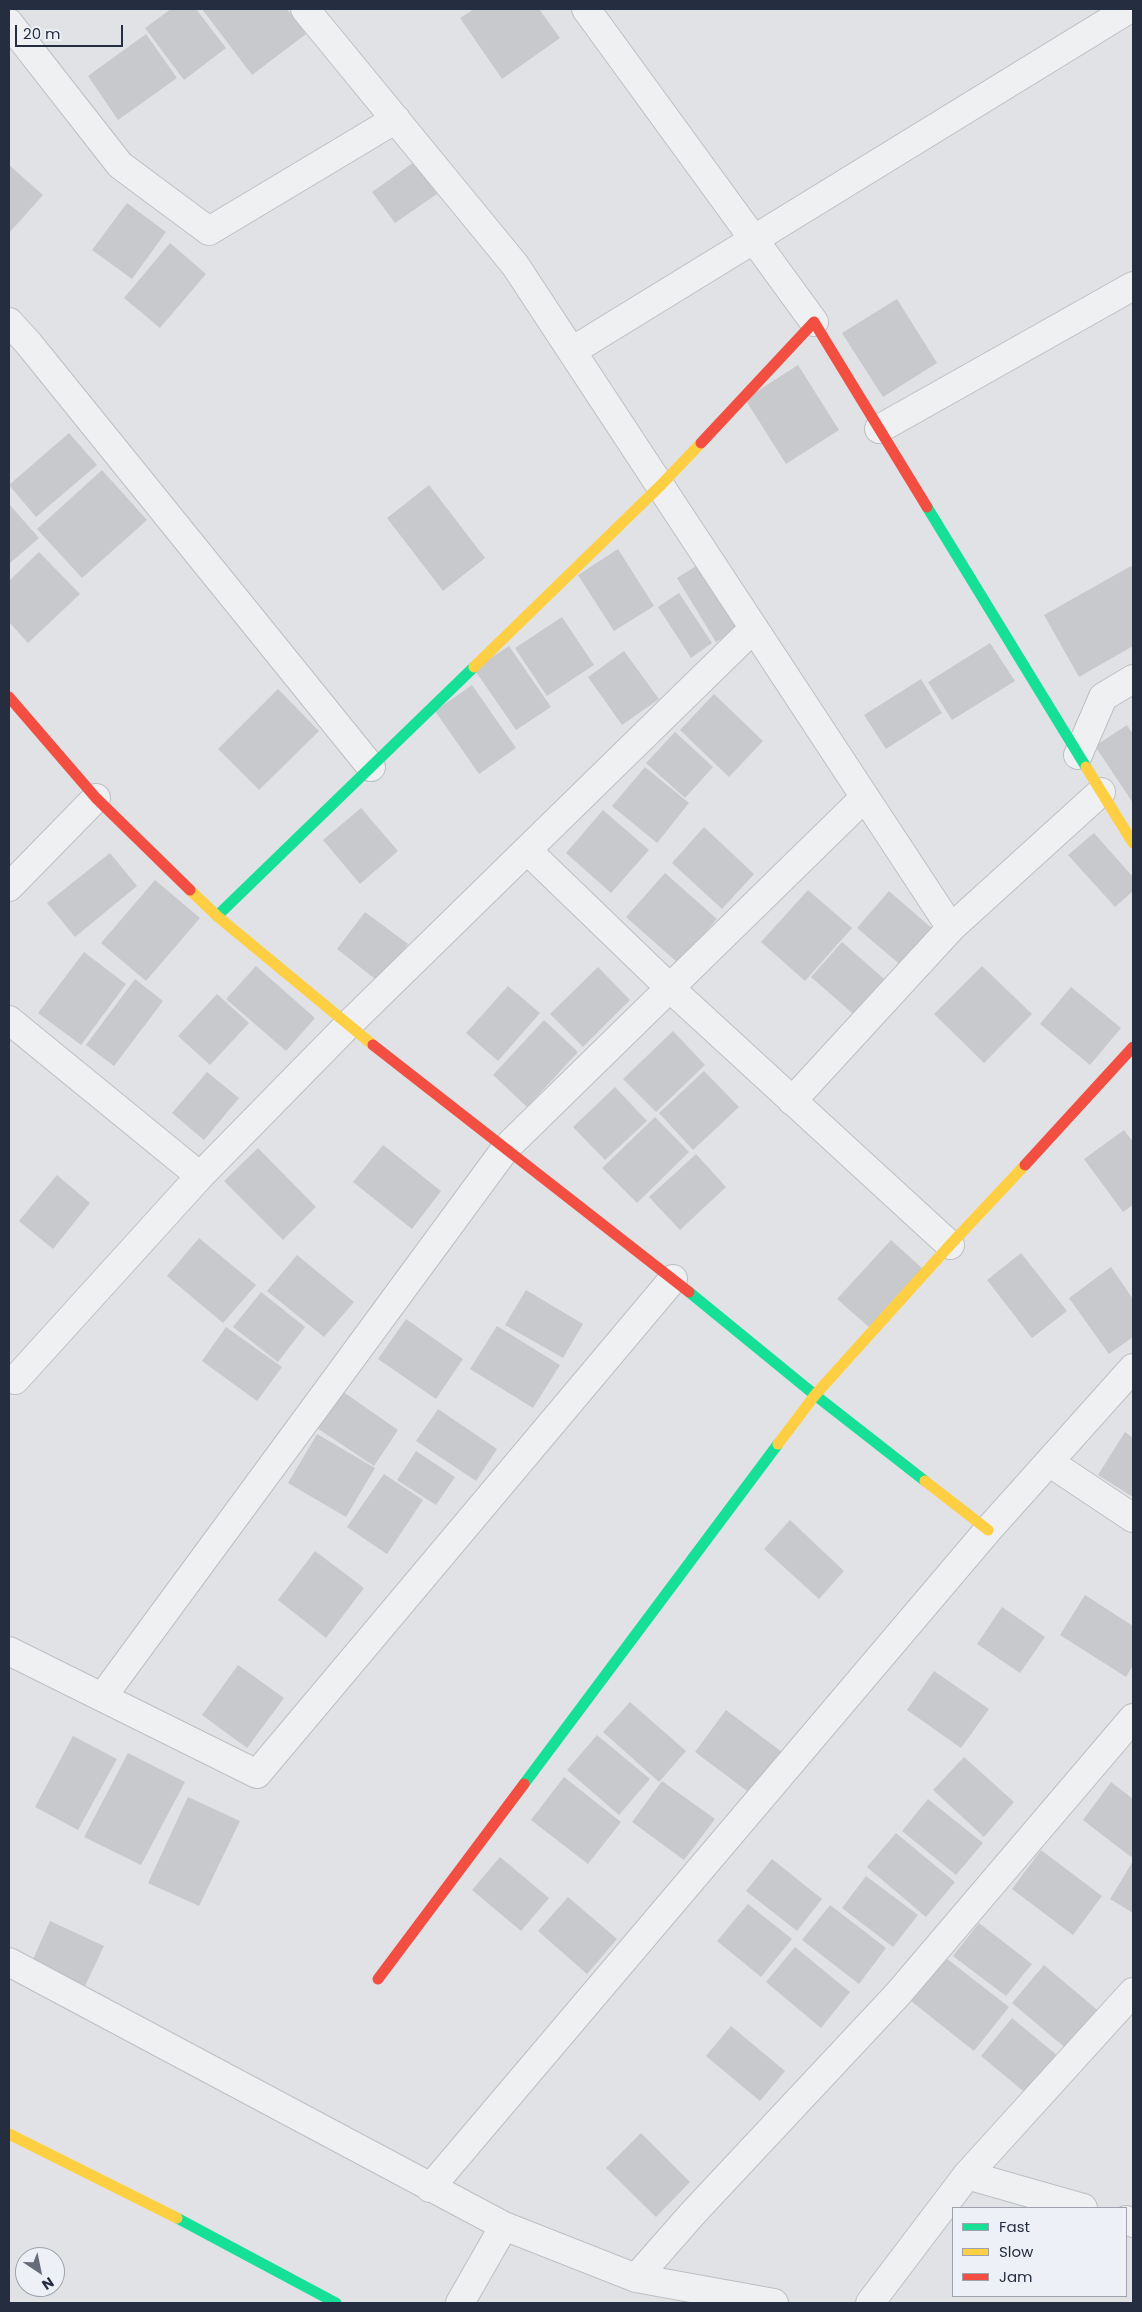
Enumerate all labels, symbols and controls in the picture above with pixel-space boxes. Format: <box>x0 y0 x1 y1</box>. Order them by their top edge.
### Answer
scale bar <box>18 15 125 47</box>
text: 20 m <box>23 23 61 44</box>
legend <box>952 2207 1127 2297</box>
text: Fast <box>999 2216 1030 2237</box>
text: Slow <box>999 2241 1033 2262</box>
north arrow <box>15 2247 65 2297</box>
text: Jam <box>999 2266 1033 2287</box>
text: N <box>38 2272 58 2295</box>

